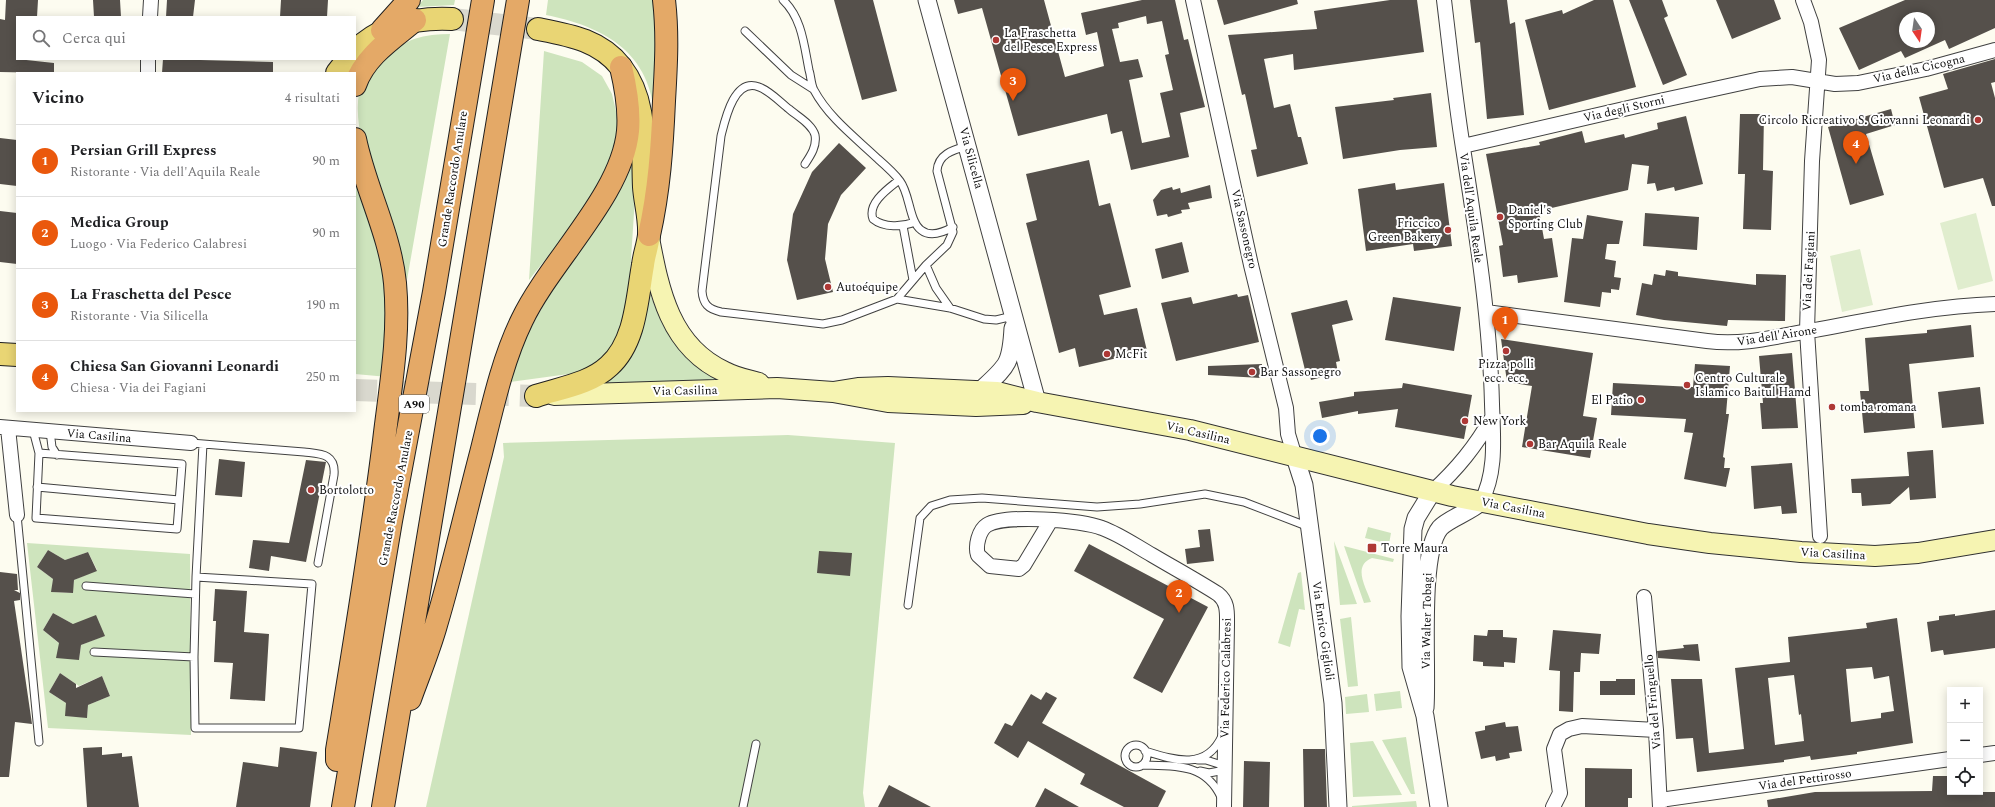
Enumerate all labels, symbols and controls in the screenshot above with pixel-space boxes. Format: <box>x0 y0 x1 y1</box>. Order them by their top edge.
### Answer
north arrow <box>1899 12 1935 48</box>
search box <box>16 16 356 60</box>
place label: La Fraschetta del Pesce Express <box>1004 24 1097 57</box>
icon: search <box>30 27 52 49</box>
text: Cerca qui <box>62 27 126 50</box>
marker: La Fraschetta del Pesce Express <box>991 35 1001 45</box>
street label: Via della Cicogna <box>1871 49 1967 89</box>
pin: 3 <box>1000 68 1026 101</box>
text: Vicino <box>32 85 84 111</box>
text: 4 risultati <box>285 88 340 108</box>
street label: Via degli Storni <box>1581 90 1667 128</box>
street label: Grande Raccordo Anulare <box>433 109 473 249</box>
place label: Circolo Ricreativo S. Giovanni Leonardi <box>1758 111 1970 130</box>
marker: Circolo Ricreativo S. Giovanni Leonardi <box>1973 115 1983 125</box>
street label: Via Silicella <box>954 125 988 191</box>
pin: 4 <box>1843 131 1869 164</box>
text: Persian Grill Express <box>70 139 216 162</box>
text: 1 <box>41 151 49 171</box>
text: 90 m <box>313 151 340 171</box>
street label: Via dell'Aquila Reale <box>1454 152 1488 265</box>
text: Ristorante · Via dell'Aquila Reale <box>70 162 260 182</box>
street label: Via Sassonegro <box>1226 187 1262 271</box>
place label: Daniel's Sporting Club <box>1508 201 1583 234</box>
text: Medica Group <box>70 211 169 234</box>
marker: Daniel's Sporting Club <box>1495 212 1505 222</box>
place label: Friccico Green Bakery <box>1368 214 1441 247</box>
text: 2 <box>41 223 49 243</box>
text: 90 m <box>313 223 340 243</box>
marker: Friccico Green Bakery <box>1443 225 1453 235</box>
street label: Via dei Fagiani <box>1797 230 1821 312</box>
text: Luogo · Via Federico Calabresi <box>70 234 247 254</box>
place label: Autoéquipe <box>836 278 898 297</box>
marker: Autoéquipe <box>823 282 833 292</box>
text: La Fraschetta del Pesce <box>70 283 232 306</box>
text: 3 <box>41 295 49 315</box>
text: 190 m <box>306 295 340 315</box>
text: Ristorante · Via Silicella <box>70 306 208 326</box>
pin: 1 <box>1492 307 1518 340</box>
street label: Via dell'Airone <box>1736 320 1819 352</box>
place label: McFit <box>1115 345 1148 364</box>
marker: Pizza polli ecc. ecc. <box>1501 346 1511 356</box>
marker: McFit <box>1102 349 1112 359</box>
text: Chiesa San Giovanni Leonardi <box>70 355 279 378</box>
place label: Pizza polli ecc. ecc. <box>1478 355 1534 388</box>
place label: Bar Sassonegro <box>1260 363 1341 382</box>
text: 4 <box>41 367 49 387</box>
text: 250 m <box>306 367 340 387</box>
marker: Bar Sassonegro <box>1247 367 1257 377</box>
place label: Centro Culturale Islamico Baitul Hamd <box>1695 369 1811 402</box>
text: Chiesa · Via dei Fagiani <box>70 378 206 398</box>
marker: Centro Culturale Islamico Baitul Hamd <box>1682 380 1692 390</box>
street label: Via Casilina <box>652 381 718 401</box>
place label: El Patio <box>1591 391 1633 410</box>
road number: A90 <box>399 395 429 413</box>
marker: El Patio <box>1636 395 1646 405</box>
place label: tomba romana <box>1840 398 1917 417</box>
marker: tomba romana <box>1827 402 1837 412</box>
place label: New York <box>1473 412 1526 431</box>
street label: Via Casilina <box>1164 416 1232 450</box>
marker: New York <box>1460 416 1470 426</box>
street label: Via Casilina <box>66 424 132 448</box>
your location <box>1310 426 1330 446</box>
street label: Grande Raccordo Anulare <box>374 428 419 568</box>
place label: Bar Aquila Reale <box>1538 435 1627 454</box>
marker: Bar Aquila Reale <box>1525 439 1535 449</box>
place label: Bortolotto <box>319 481 374 500</box>
marker: Bortolotto <box>306 485 316 495</box>
street label: Via Casilina <box>1479 492 1547 524</box>
place label: Torre Maura <box>1381 539 1448 558</box>
marker: Torre Maura <box>1366 542 1378 554</box>
street label: Via Casilina <box>1800 543 1866 565</box>
street label: Via Walter Tobagi <box>1417 572 1437 670</box>
pin: 2 <box>1166 580 1192 613</box>
street label: Via Enrico Giglioli <box>1307 580 1339 682</box>
street label: Via Federico Calabresi <box>1215 617 1237 739</box>
street label: Via del Fringuello <box>1639 654 1667 750</box>
map controls <box>1947 687 1983 795</box>
button: + <box>1947 687 1983 723</box>
button: − <box>1947 723 1983 759</box>
button: locate <box>1947 759 1983 795</box>
street label: Via del Pettirosso <box>1757 764 1853 796</box>

